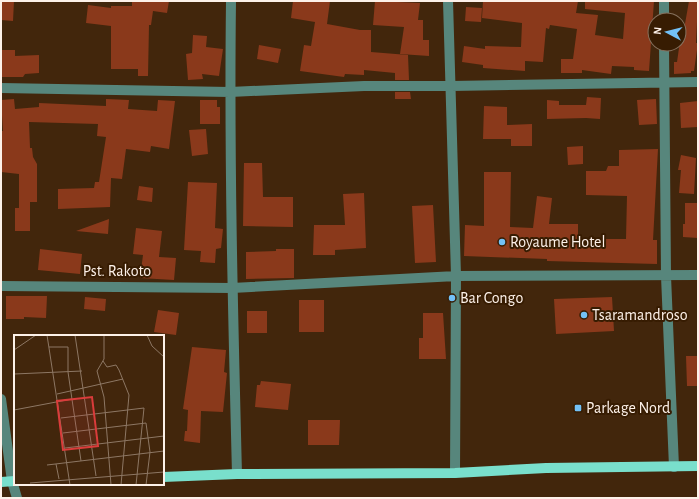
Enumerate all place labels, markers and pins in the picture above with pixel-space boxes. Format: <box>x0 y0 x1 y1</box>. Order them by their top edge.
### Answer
place label: Royaume Hotel <box>510 234 605 251</box>
marker: Royaume Hotel <box>497 237 507 247</box>
place label: Bar Congo <box>460 290 523 306</box>
marker: Bar Congo <box>447 293 457 303</box>
place label: Tsaramandroso <box>592 307 688 323</box>
marker: Tsaramandroso <box>579 310 589 320</box>
place label: Parkage Nord <box>586 400 670 416</box>
marker: Parkage Nord <box>573 403 583 413</box>

